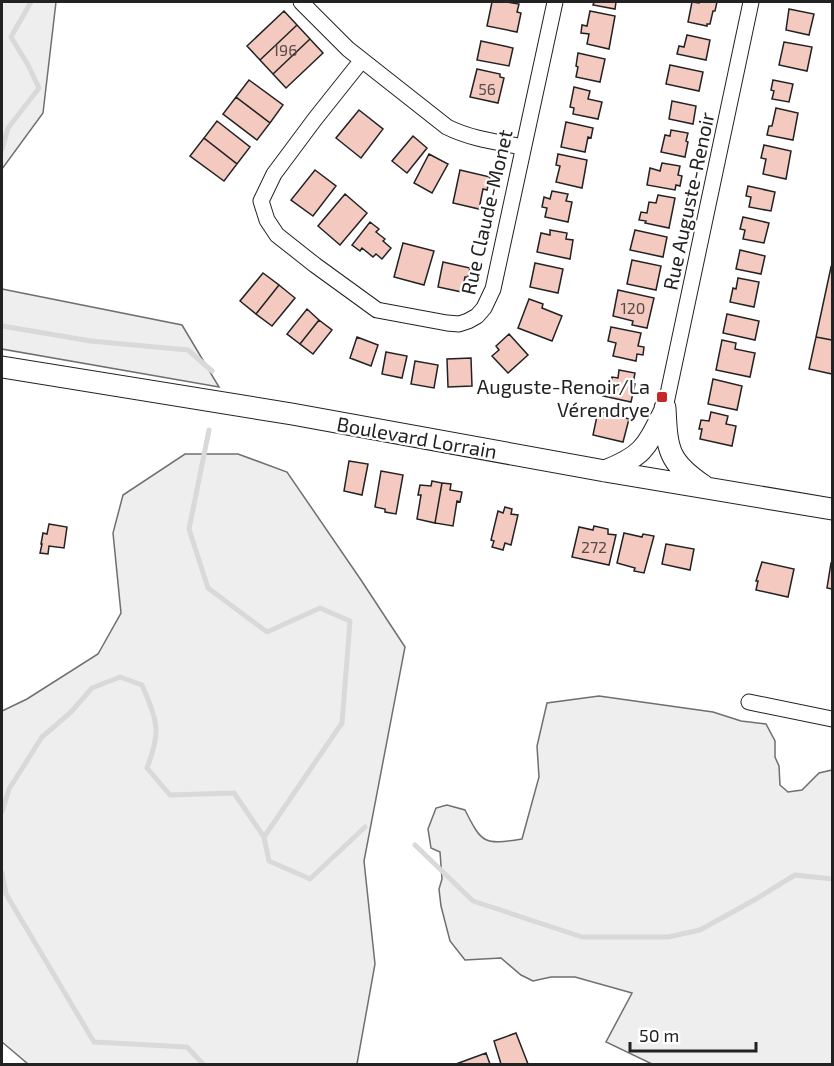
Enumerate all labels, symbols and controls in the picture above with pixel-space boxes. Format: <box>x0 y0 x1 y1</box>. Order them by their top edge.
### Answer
house number: 196 <box>273 40 297 59</box>
house number: 56 <box>478 79 496 98</box>
street label: Rue Auguste-Renoir <box>657 110 719 292</box>
street label: Rue Claude-Monet <box>455 127 517 297</box>
house number: 120 <box>620 298 646 317</box>
place label: Auguste-Renoir/La Vérendrye <box>477 374 650 421</box>
marker: Auguste-Renoir/La Vérendrye <box>655 390 669 404</box>
street label: Boulevard Lorrain <box>335 411 499 463</box>
house number: 272 <box>581 537 607 556</box>
scale bar <box>630 1015 756 1053</box>
text: 50 m <box>639 1024 679 1046</box>

